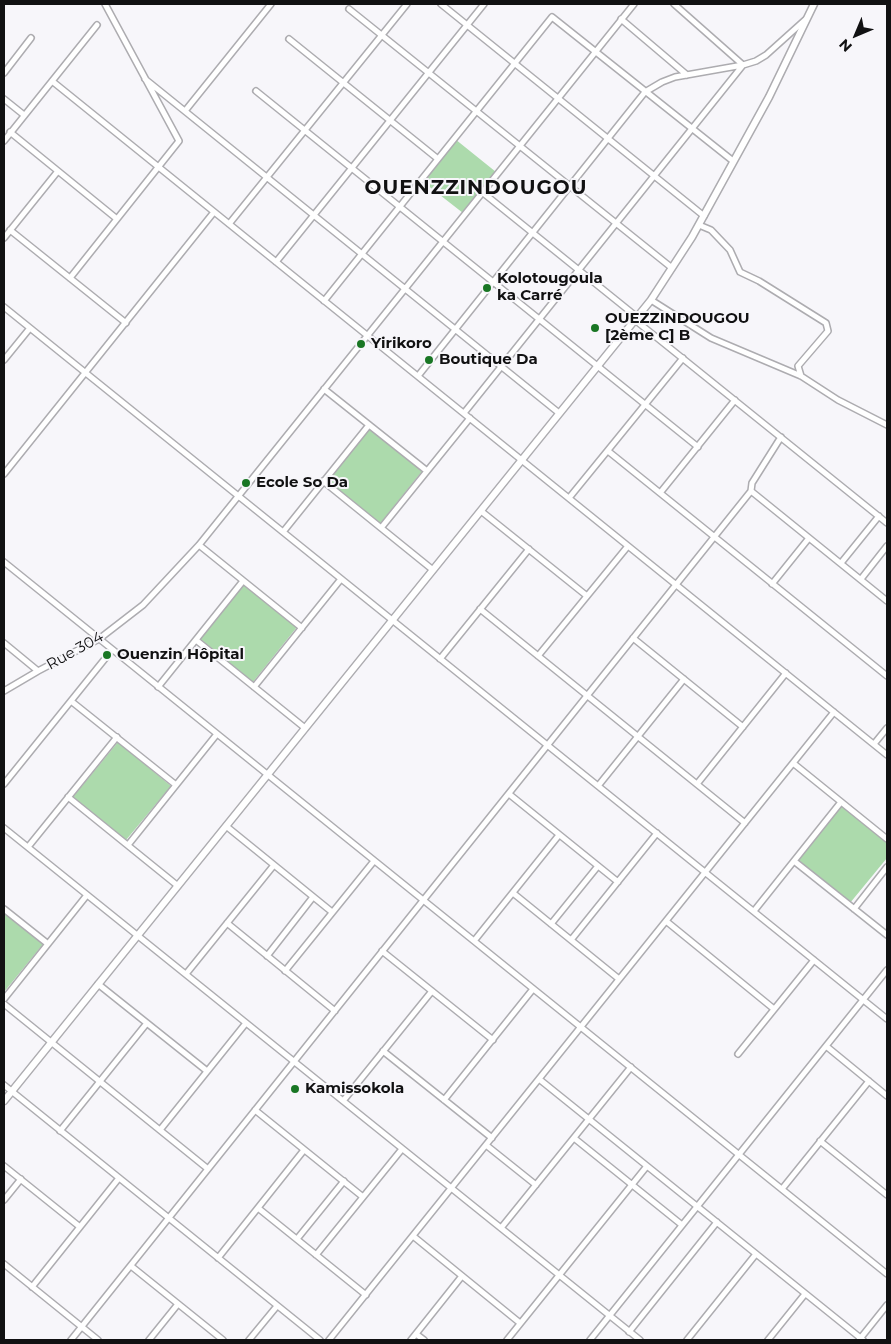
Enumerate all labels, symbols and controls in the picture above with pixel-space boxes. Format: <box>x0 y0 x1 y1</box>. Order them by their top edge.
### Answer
north arrow <box>831 10 881 60</box>
text: N <box>835 35 856 56</box>
district label: OUENZZINDOUGOU <box>363 176 589 200</box>
place label: Kolotougoula ka Carré <box>497 270 603 305</box>
marker: Kolotougoula ka Carré <box>481 282 493 294</box>
place label: OUEZZINDOUGOU [2ème C] B <box>605 310 750 345</box>
marker: OUEZZINDOUGOU [2ème C] B <box>589 322 601 334</box>
place label: Yirikoro <box>371 335 432 353</box>
marker: Yirikoro <box>355 338 367 350</box>
place label: Boutique Da <box>439 351 538 369</box>
marker: Boutique Da <box>423 354 435 366</box>
place label: Ecole So Da <box>256 474 348 492</box>
marker: Ecole So Da <box>240 477 252 489</box>
street label: Rue 304 <box>43 628 107 674</box>
place label: Ouenzin Hôpital <box>117 646 244 664</box>
marker: Ouenzin Hôpital <box>101 649 113 661</box>
place label: Kamissokola <box>305 1080 404 1098</box>
marker: Kamissokola <box>289 1083 301 1095</box>

